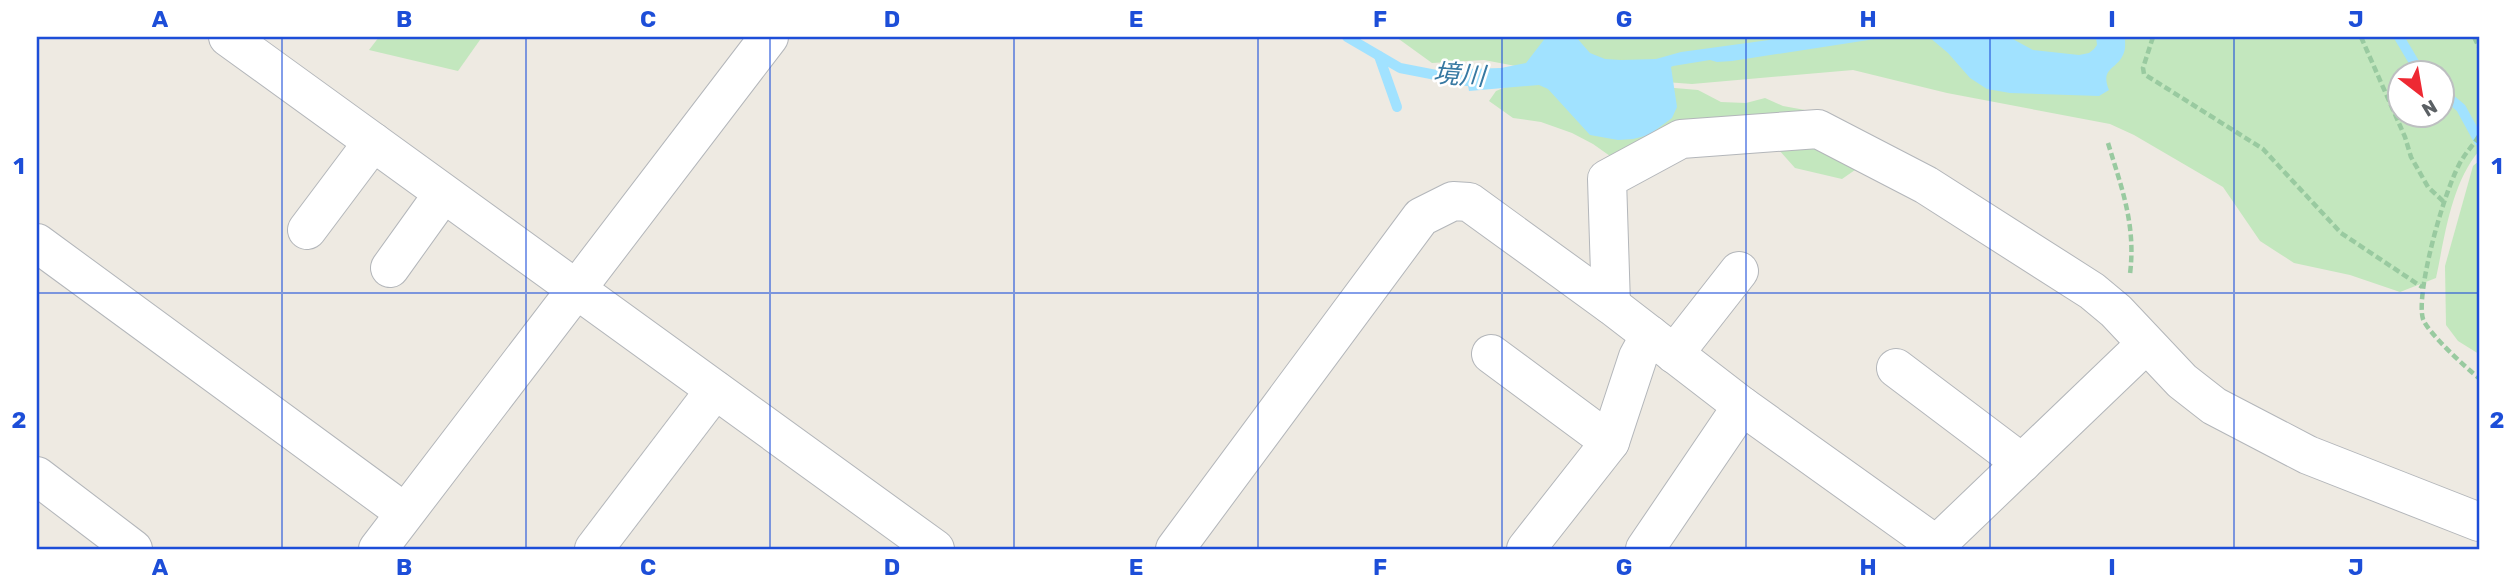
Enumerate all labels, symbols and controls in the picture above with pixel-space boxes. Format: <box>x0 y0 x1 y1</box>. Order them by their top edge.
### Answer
text: A <box>152 5 169 33</box>
text: B <box>396 5 412 33</box>
text: C <box>640 5 656 33</box>
text: D <box>884 5 900 33</box>
text: E <box>1129 5 1143 33</box>
text: F <box>1373 5 1387 33</box>
text: G <box>1616 5 1632 33</box>
text: H <box>1859 5 1877 33</box>
text: I <box>2108 5 2116 33</box>
text: J <box>2348 5 2364 33</box>
water label: 境川 <box>1432 58 1489 92</box>
north arrow <box>2386 60 2456 130</box>
text: N <box>2418 95 2441 122</box>
text: 1 <box>13 152 25 180</box>
text: 1 <box>2491 152 2503 180</box>
text: 2 <box>12 406 26 434</box>
text: 2 <box>2490 406 2504 434</box>
text: A <box>152 553 169 581</box>
text: B <box>396 553 412 581</box>
text: C <box>640 553 656 581</box>
text: D <box>884 553 900 581</box>
text: E <box>1129 553 1143 581</box>
text: F <box>1373 553 1387 581</box>
text: G <box>1616 553 1632 581</box>
text: H <box>1859 553 1877 581</box>
text: I <box>2108 553 2116 581</box>
text: J <box>2348 553 2364 581</box>

